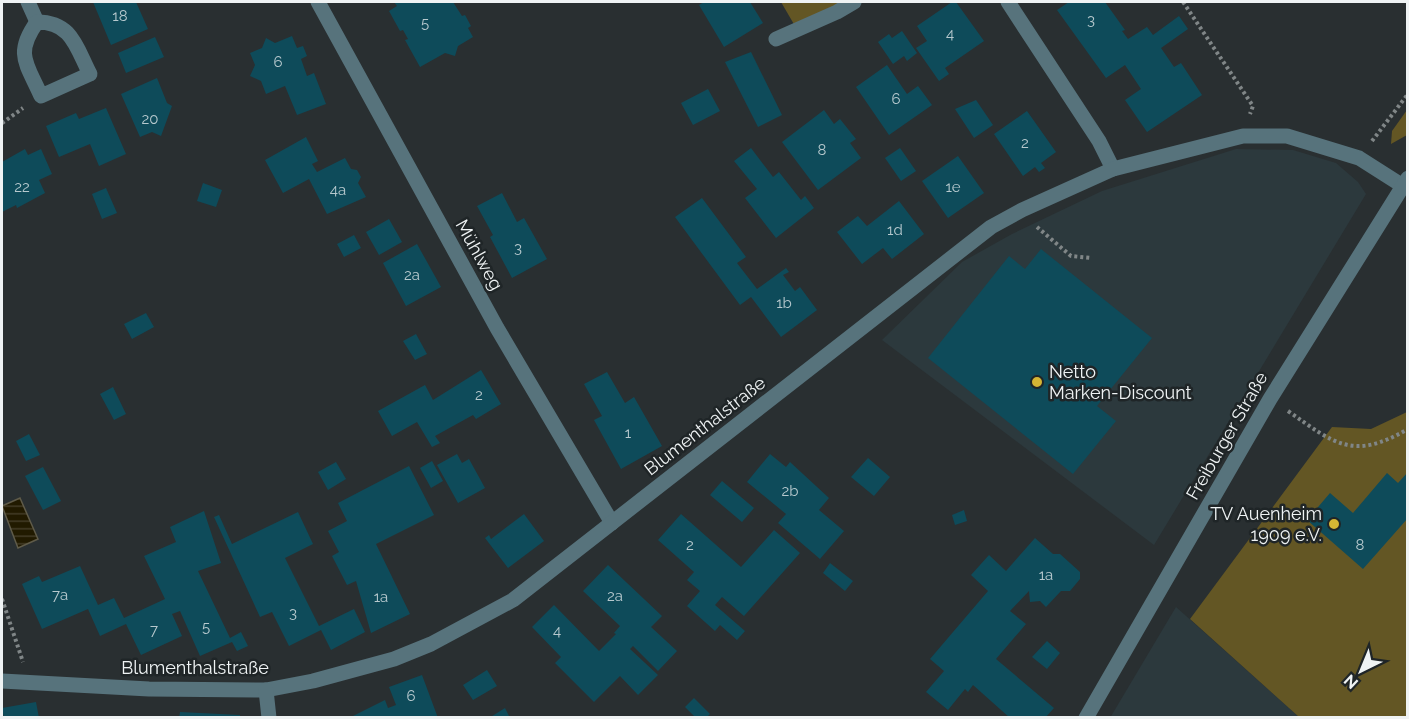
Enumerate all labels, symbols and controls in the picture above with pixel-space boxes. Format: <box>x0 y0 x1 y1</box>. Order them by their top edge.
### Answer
house number: 18 <box>112 7 128 25</box>
house number: 3 <box>1087 11 1095 29</box>
house number: 5 <box>421 14 429 32</box>
house number: 4 <box>946 25 954 43</box>
house number: 6 <box>273 53 283 71</box>
house number: 6 <box>891 90 901 108</box>
house number: 20 <box>142 110 159 128</box>
house number: 2 <box>1021 134 1029 152</box>
house number: 8 <box>818 141 827 159</box>
house number: 22 <box>14 178 30 196</box>
house number: 1e <box>945 178 961 196</box>
house number: 4a <box>330 181 346 199</box>
street label: Mühlweg <box>451 216 507 294</box>
house number: 1d <box>887 221 903 239</box>
house number: 3 <box>514 239 522 257</box>
house number: 2a <box>404 266 420 284</box>
house number: 1b <box>776 294 792 312</box>
place label: Netto Marken-Discount <box>1049 361 1192 403</box>
street label: Freiburger Straße <box>1182 368 1272 503</box>
street label: Blumenthalstraße <box>640 372 770 479</box>
marker: Netto Marken-Discount <box>1030 375 1044 389</box>
house number: 2 <box>475 386 483 404</box>
house number: 1 <box>625 424 632 442</box>
house number: 2b <box>781 482 799 500</box>
place label: TV Auenheim 1909 e.V. <box>1210 503 1322 545</box>
marker: TV Auenheim 1909 e.V. <box>1327 517 1341 531</box>
house number: 2 <box>686 536 694 554</box>
house number: 8 <box>1356 536 1365 554</box>
house number: 1a <box>1039 566 1053 584</box>
house number: 7a <box>52 586 68 604</box>
house number: 2a <box>607 587 623 605</box>
house number: 1a <box>374 588 388 606</box>
house number: 3 <box>289 604 297 622</box>
house number: 5 <box>202 618 210 636</box>
house number: 7 <box>150 621 158 639</box>
house number: 4 <box>553 622 561 640</box>
north arrow <box>1331 641 1391 701</box>
street label: Blumenthalstraße <box>121 657 269 678</box>
text: N <box>1340 670 1362 693</box>
house number: 6 <box>406 687 416 705</box>

